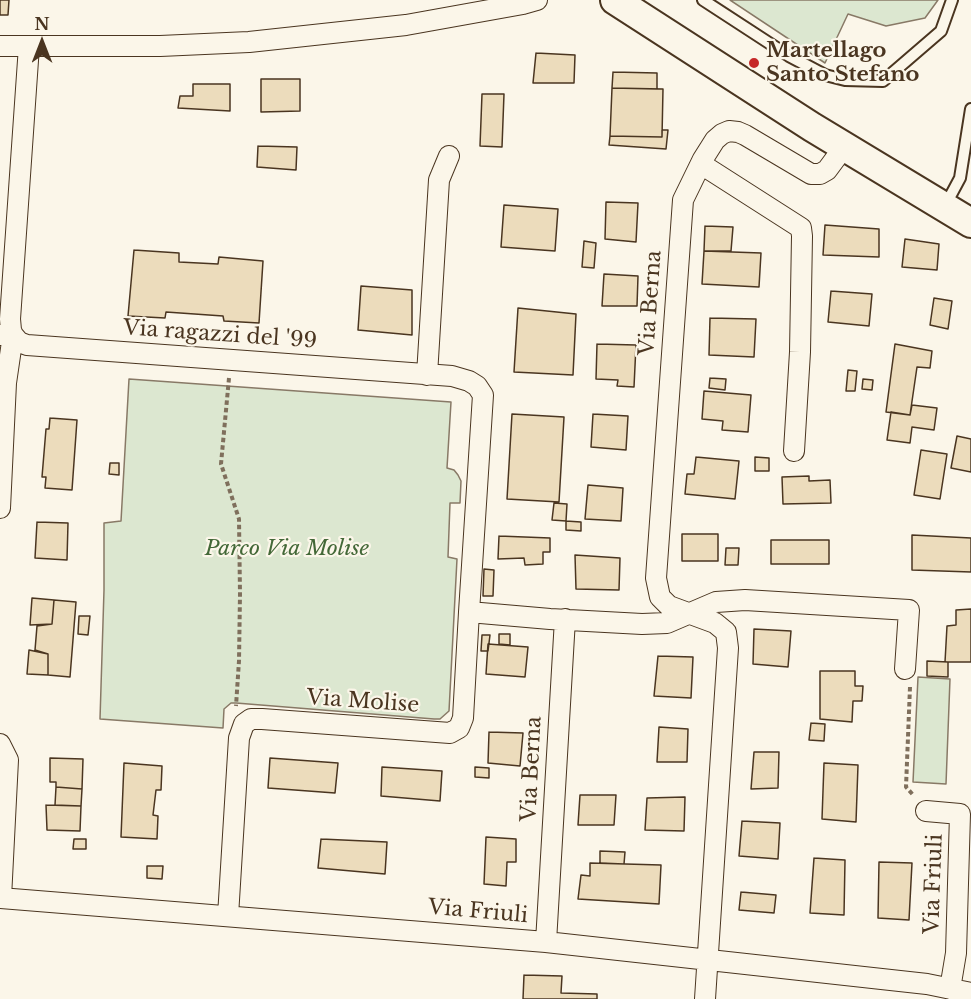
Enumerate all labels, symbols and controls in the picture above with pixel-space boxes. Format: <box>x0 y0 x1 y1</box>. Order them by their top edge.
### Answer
north arrow <box>12 12 72 72</box>
text: N <box>34 14 50 34</box>
place label: Martellago Santo Stefano <box>766 38 919 88</box>
marker: Martellago Santo Stefano <box>747 56 761 70</box>
street label: Via Berna <box>635 250 667 356</box>
street label: Via ragazzi del '99 <box>122 316 318 354</box>
park label: Parco Via Molise <box>205 536 369 562</box>
street label: Via Molise <box>306 685 420 719</box>
street label: Via Berna <box>517 716 547 822</box>
street label: Via Friuli <box>920 833 948 935</box>
street label: Via Friuli <box>427 895 529 929</box>

